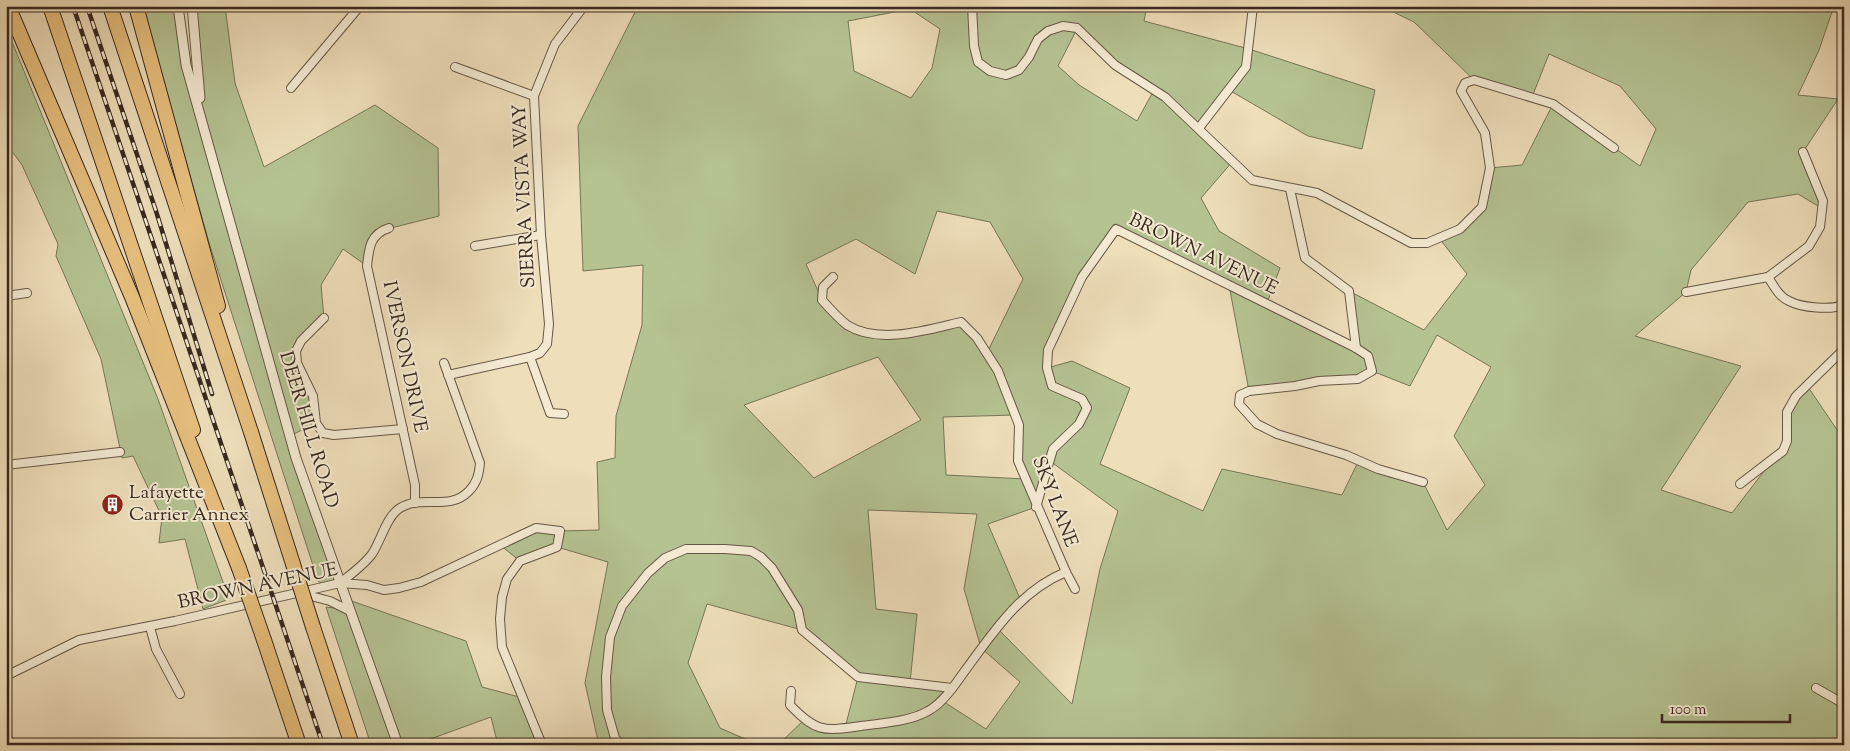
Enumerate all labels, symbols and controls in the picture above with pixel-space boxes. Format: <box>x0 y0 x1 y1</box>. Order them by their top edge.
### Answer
street label: SIERRA VISTA WAY <box>507 103 543 289</box>
street label: BROWN AVENUE <box>1124 207 1283 303</box>
street label: IVERSON DRIVE <box>375 279 433 436</box>
street label: DEER HILL ROAD <box>271 348 345 512</box>
street label: SKY LANE <box>1024 452 1084 552</box>
place label: Lafayette Carrier Annex <box>129 480 249 529</box>
building icon: Lafayette Carrier Annex <box>101 492 125 516</box>
street label: BROWN AVENUE <box>176 557 341 617</box>
scale bar <box>1662 691 1790 723</box>
text: 100 m <box>1670 700 1707 721</box>

